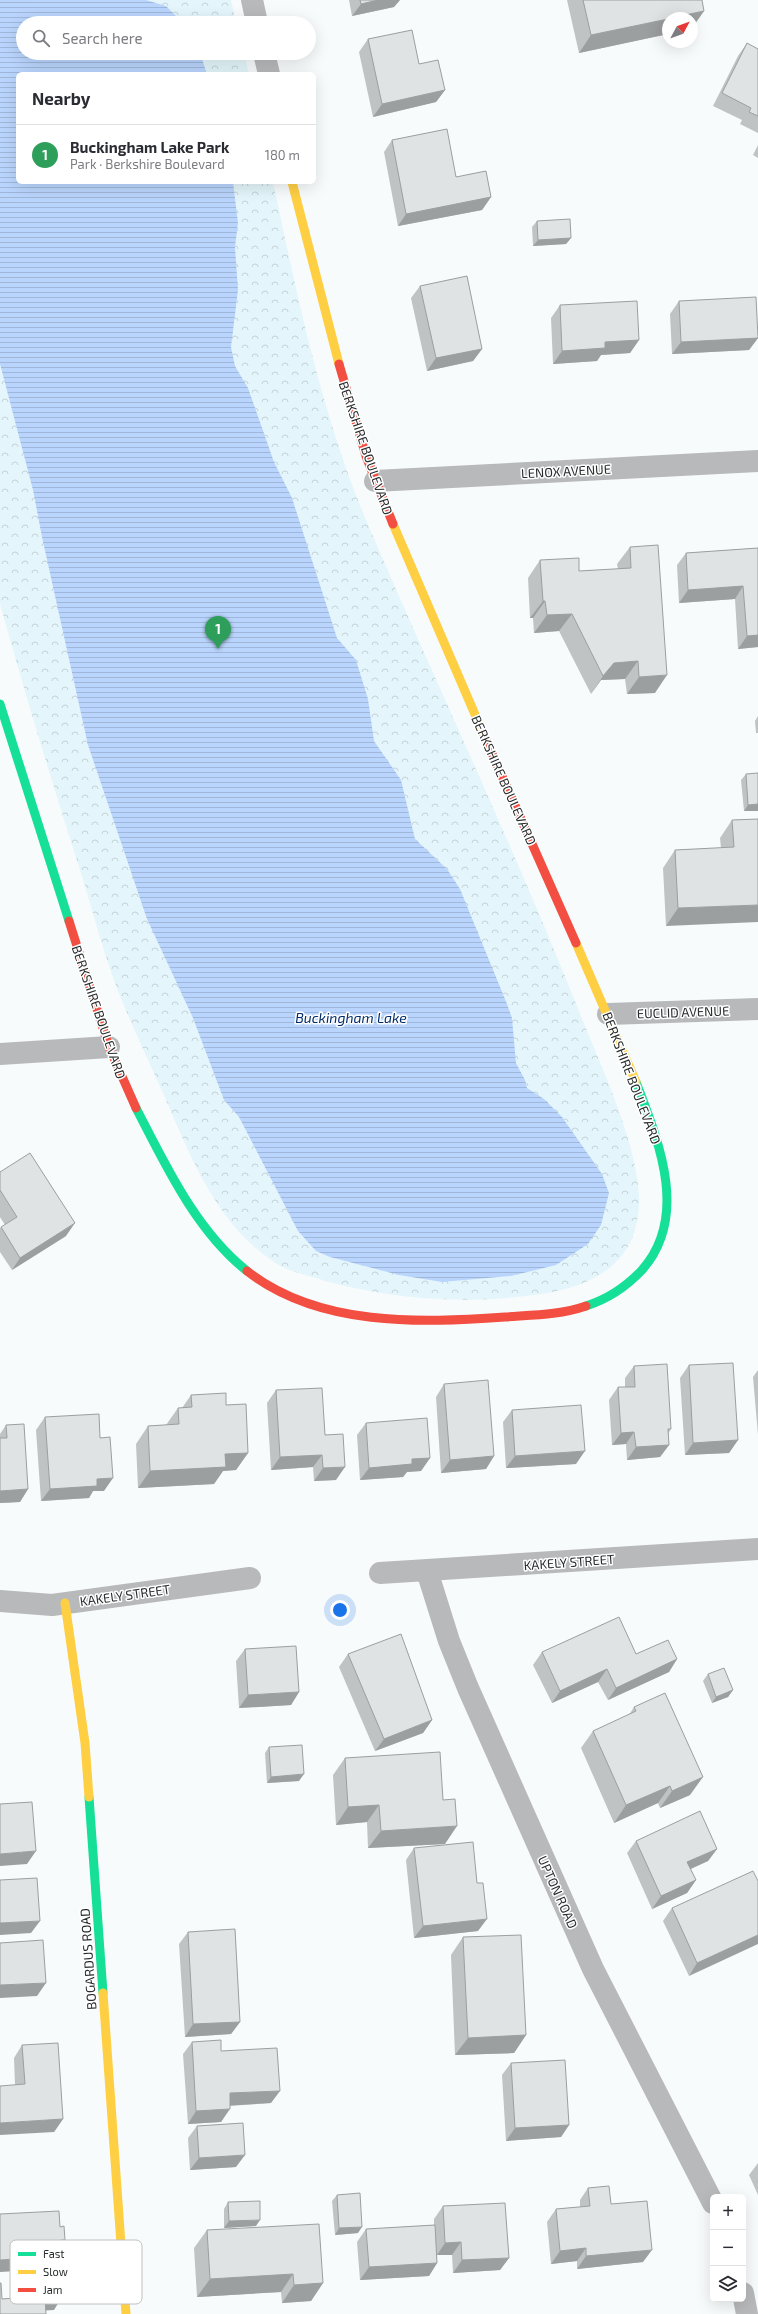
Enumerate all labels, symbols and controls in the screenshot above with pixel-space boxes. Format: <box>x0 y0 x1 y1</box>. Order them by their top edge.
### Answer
north arrow <box>662 12 698 48</box>
search box <box>16 16 316 60</box>
icon: search <box>30 27 52 49</box>
text: Search here <box>62 29 143 47</box>
text: Nearby <box>32 88 90 108</box>
text: Buckingham Lake Park <box>70 138 229 156</box>
text: 1 <box>42 147 48 163</box>
text: 180 m <box>265 147 300 163</box>
text: Park · Berkshire Boulevard <box>70 156 225 172</box>
street label: BERKSHIRE BOULEVARD <box>336 379 396 517</box>
street label: LENOX AVENUE <box>521 461 611 481</box>
pin: 1 <box>205 616 231 649</box>
street label: BERKSHIRE BOULEVARD <box>468 713 540 847</box>
street label: BERKSHIRE BOULEVARD <box>69 943 129 1081</box>
street label: EUCLID AVENUE <box>636 1002 730 1022</box>
water label: Buckingham Lake <box>295 1009 407 1026</box>
street label: BERKSHIRE BOULEVARD <box>599 1010 665 1146</box>
street label: KAKELY STREET <box>523 1551 615 1573</box>
street label: KAKELY STREET <box>79 1581 172 1609</box>
your location <box>330 1600 350 1620</box>
street label: UPTON ROAD <box>535 1853 581 1931</box>
street label: BOGARDUS ROAD <box>76 1908 100 2010</box>
map controls <box>710 2194 746 2302</box>
button: + <box>710 2194 746 2230</box>
button: − <box>710 2230 746 2266</box>
legend <box>10 2240 142 2304</box>
text: Fast <box>43 2247 65 2260</box>
text: Slow <box>43 2265 68 2278</box>
button: layers <box>710 2266 746 2302</box>
text: Jam <box>43 2283 62 2296</box>

